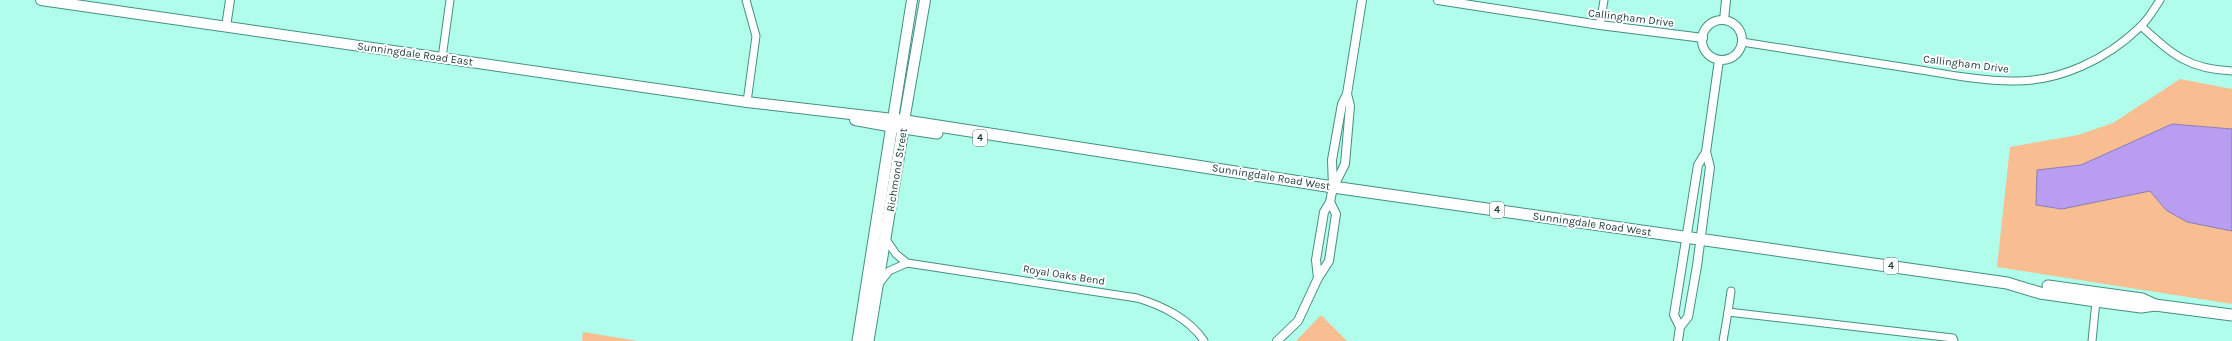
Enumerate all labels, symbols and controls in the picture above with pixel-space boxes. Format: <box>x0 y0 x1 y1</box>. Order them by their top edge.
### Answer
street label: Callingham Drive <box>1587 6 1675 30</box>
street label: Sunningdale Road East <box>356 39 474 69</box>
street label: Callingham Drive <box>1922 52 2010 76</box>
street label: Richmond Street <box>884 127 910 213</box>
road number: 4 <box>973 130 987 146</box>
street label: Sunningdale Road West <box>1211 161 1331 193</box>
road number: 4 <box>1490 202 1504 218</box>
street label: Sunningdale Road West <box>1532 209 1652 239</box>
road number: 4 <box>1884 258 1898 274</box>
street label: Royal Oaks Bend <box>1022 262 1106 288</box>

